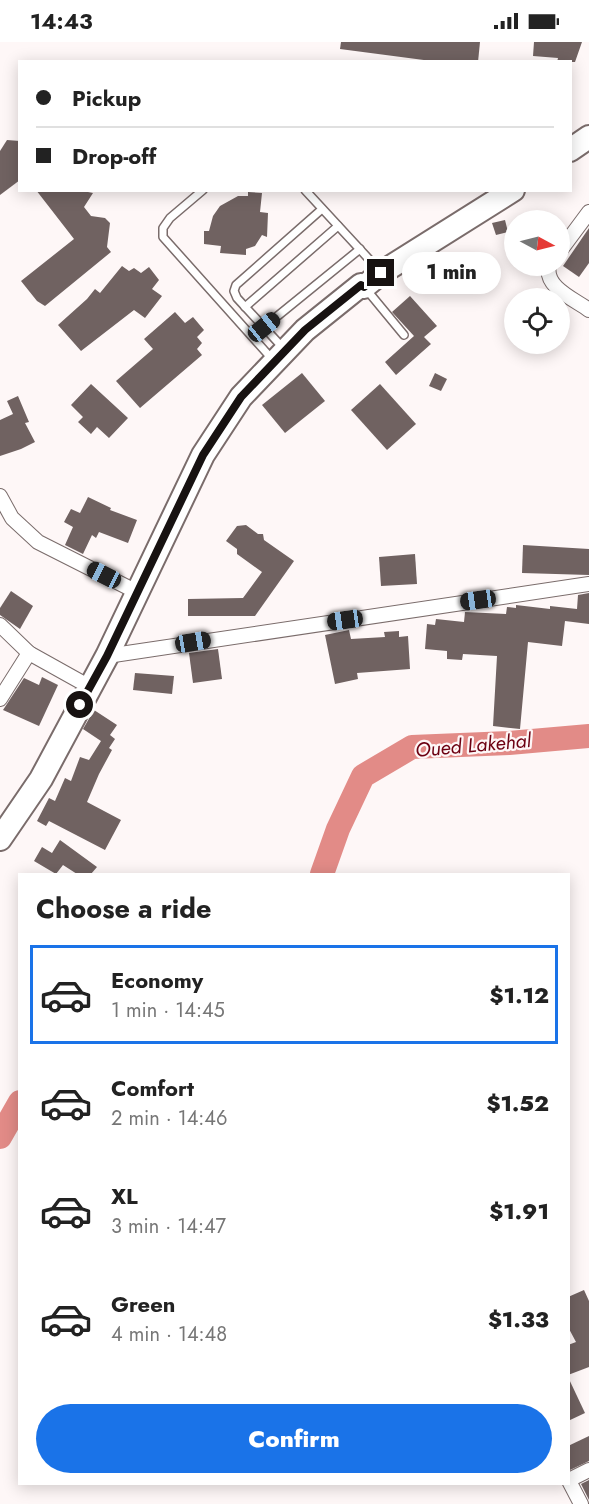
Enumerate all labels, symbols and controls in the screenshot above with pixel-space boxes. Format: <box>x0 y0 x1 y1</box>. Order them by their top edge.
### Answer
text: 14:43 <box>30 5 93 37</box>
text: Pickup <box>72 82 141 114</box>
text: Drop-off <box>72 140 156 172</box>
north arrow <box>504 210 570 276</box>
map controls <box>504 210 570 354</box>
callout: 1 min <box>402 252 501 294</box>
text: 1 min <box>426 258 477 287</box>
route end <box>367 259 394 286</box>
button: locate <box>504 288 570 354</box>
car <box>244 309 284 345</box>
car <box>84 559 124 591</box>
car <box>459 589 497 611</box>
car <box>326 609 364 631</box>
car <box>174 630 212 654</box>
route start <box>66 691 93 718</box>
water label: Oued Lakehal <box>414 726 534 765</box>
text: Choose a ride <box>36 889 211 928</box>
text: Economy <box>111 964 203 996</box>
icon: car <box>39 968 93 1022</box>
text: $1.12 <box>490 979 549 1011</box>
text: 1 min · 14:45 <box>111 996 225 1025</box>
text: Comfort <box>111 1072 194 1104</box>
icon: car <box>39 1076 93 1130</box>
text: $1.52 <box>486 1087 549 1119</box>
text: 2 min · 14:46 <box>111 1104 228 1133</box>
text: XL <box>111 1180 138 1212</box>
icon: car <box>39 1184 93 1238</box>
text: $1.91 <box>489 1195 549 1227</box>
text: 3 min · 14:47 <box>111 1212 226 1241</box>
text: Green <box>111 1288 175 1320</box>
icon: car <box>39 1292 93 1346</box>
text: $1.33 <box>488 1303 549 1335</box>
text: 4 min · 14:48 <box>111 1320 227 1349</box>
button: Confirm <box>36 1404 552 1473</box>

